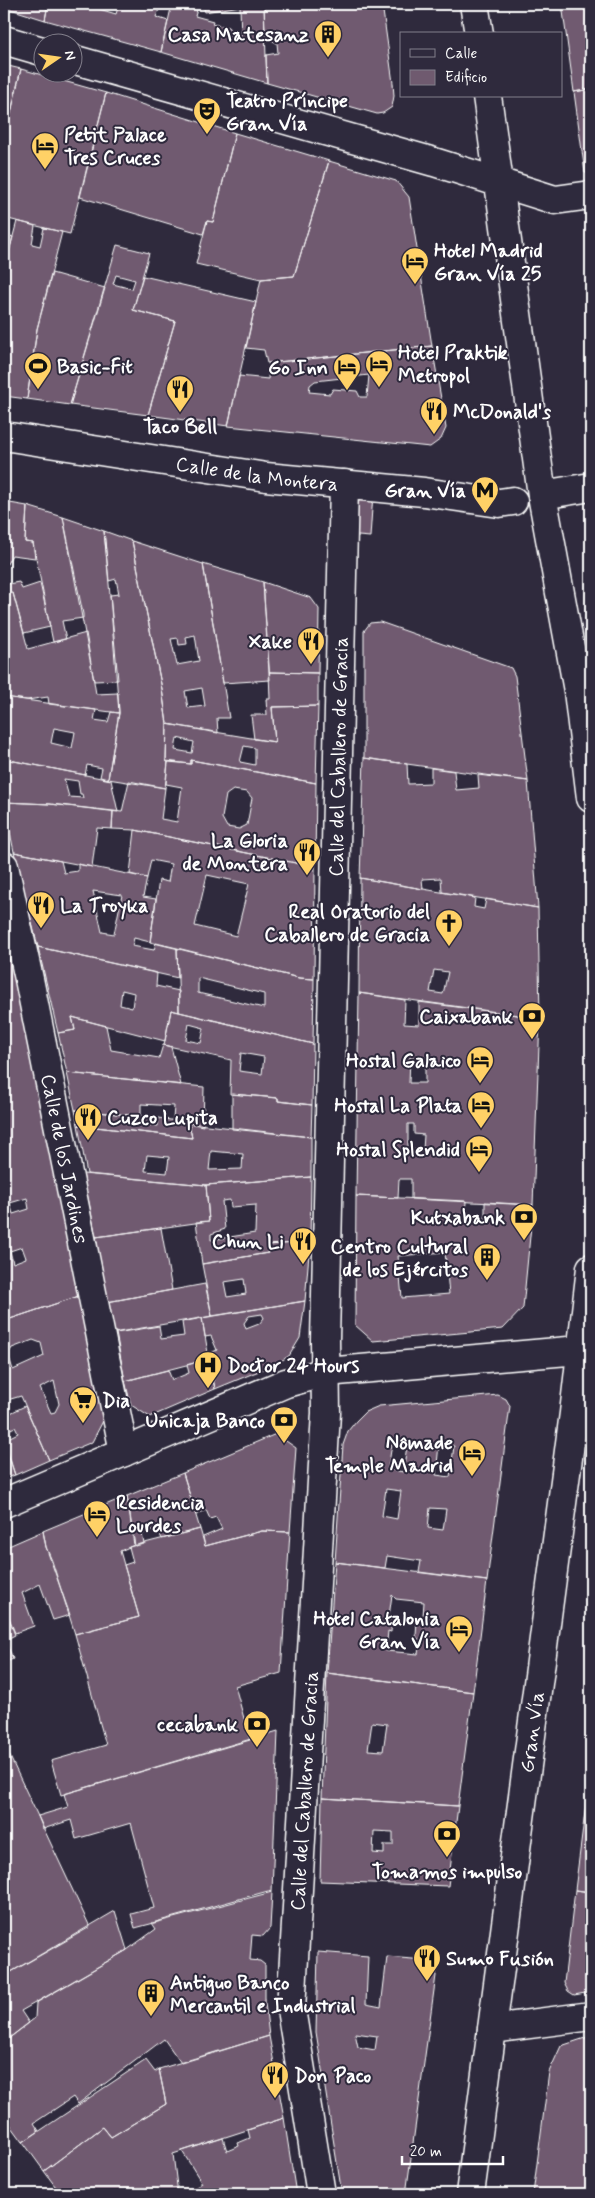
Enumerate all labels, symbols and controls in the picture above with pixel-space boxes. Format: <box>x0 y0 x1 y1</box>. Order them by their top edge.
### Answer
building icon: Casa Matesanz <box>313 19 343 58</box>
place label: Casa Matesanz <box>168 22 309 49</box>
north arrow <box>32 32 82 82</box>
legend <box>400 32 562 98</box>
text: Calle <box>445 44 477 64</box>
text: N <box>60 49 80 62</box>
text: Edificio <box>445 68 487 88</box>
place label: Teatro Príncipe Gran Vía <box>226 88 348 138</box>
theatre icon: Teatro Príncipe Gran Vía <box>192 96 222 135</box>
place label: Petit Palace Tres Cruces <box>64 122 167 172</box>
hotel icon: Petit Palace Tres Cruces <box>30 131 60 170</box>
place label: Hotel Madrid Gran Vía 25 <box>434 238 543 288</box>
hotel icon: Hotel Madrid Gran Vía 25 <box>400 246 430 285</box>
place label: Hotel Praktik Metropol <box>398 340 508 390</box>
hotel icon: Hotel Praktik Metropol <box>364 349 394 388</box>
sports icon: Basic-Fit <box>23 351 53 390</box>
hotel icon: Go Inn <box>332 352 362 391</box>
place label: Basic-Fit <box>57 354 133 381</box>
place label: Go Inn <box>268 355 328 382</box>
restaurant icon: Taco Bell <box>165 374 195 413</box>
restaurant icon: McDonald's <box>419 396 449 435</box>
place label: McDonald's <box>453 399 551 426</box>
place label: Taco Bell <box>143 414 217 441</box>
street label: Calle de la Montera <box>174 451 339 499</box>
metro station icon: Gran Vía <box>470 475 500 514</box>
place label: Gran Vía <box>384 478 466 505</box>
restaurant icon: Xake <box>296 626 326 665</box>
place label: Xake <box>249 629 292 656</box>
street label: Calle del Caballero de Gracia <box>323 636 356 877</box>
place label: La Gloria de Montera <box>182 828 288 878</box>
restaurant icon: La Gloria de Montera <box>292 837 322 876</box>
restaurant icon: La Troyka <box>26 890 56 929</box>
place label: La Troyka <box>60 893 149 920</box>
place label: Real Oratorio del Caballero de Gracia <box>264 899 430 949</box>
church icon: Real Oratorio del Caballero de Gracia <box>434 908 464 947</box>
bank icon: Caixabank <box>517 1001 547 1040</box>
place label: Caixabank <box>419 1004 514 1031</box>
hotel icon: Hostal Galaico <box>465 1045 495 1084</box>
place label: Hostal Galaico <box>346 1048 461 1075</box>
street label: Calle de los Jardines <box>33 1072 94 1246</box>
hotel icon: Hostal La Plata <box>466 1090 496 1129</box>
place label: Hostal La Plata <box>334 1093 462 1120</box>
restaurant icon: Cuzco Lupita <box>73 1102 103 1141</box>
place label: Cuzco Lupita <box>107 1105 218 1132</box>
hotel icon: Hostal Splendid <box>464 1134 494 1173</box>
place label: Hostal Splendid <box>336 1137 460 1164</box>
bank icon: Kutxabank <box>509 1202 539 1241</box>
place label: Kutxabank <box>411 1205 505 1232</box>
restaurant icon: Chun Li <box>288 1226 318 1265</box>
place label: Chun Li <box>212 1229 284 1256</box>
place label: Centro Cultural de los Ejércitos <box>331 1234 468 1284</box>
building icon: Centro Cultural de los Ejércitos <box>472 1242 502 1281</box>
hospital icon: Doctor 24 Hours <box>193 1350 223 1389</box>
place label: Doctor 24 Hours <box>227 1353 359 1380</box>
supermarket icon: Dia <box>68 1385 98 1424</box>
place label: Dia <box>102 1388 130 1415</box>
bank icon: Unicaja Banco <box>269 1405 299 1444</box>
place label: Unicaja Banco <box>146 1408 265 1435</box>
place label: Nômade Temple Madrid <box>325 1430 453 1480</box>
hotel icon: Nômade Temple Madrid <box>457 1438 487 1477</box>
place label: Residencia Lourdes <box>116 1490 205 1540</box>
hotel icon: Residencia Lourdes <box>82 1499 112 1538</box>
place label: Hotel Catalonia Gran Vía <box>313 1606 440 1656</box>
hotel icon: Hotel Catalonia Gran Vía <box>444 1614 474 1653</box>
street label: Calle del Caballero de Gracia <box>285 1670 326 1911</box>
street label: Gran Vía <box>514 1690 552 1775</box>
bank icon: cecabank <box>242 1709 272 1748</box>
place label: cecabank <box>157 1712 239 1739</box>
bank icon: Tomamos impulso <box>432 1819 462 1858</box>
place label: Tomamos impulso <box>372 1859 523 1886</box>
restaurant icon: Sumo Fusión <box>412 1943 442 1982</box>
place label: Sumo Fusión <box>446 1946 554 1973</box>
place label: Antiguo Banco Mercantil e Industrial <box>170 1970 355 2020</box>
building icon: Antiguo Banco Mercantil e Industrial <box>136 1978 166 2017</box>
restaurant icon: Don Paco <box>260 2060 290 2099</box>
place label: Don Paco <box>294 2063 371 2090</box>
scale bar <box>402 2133 504 2165</box>
text: 20 m <box>410 2142 442 2162</box>

